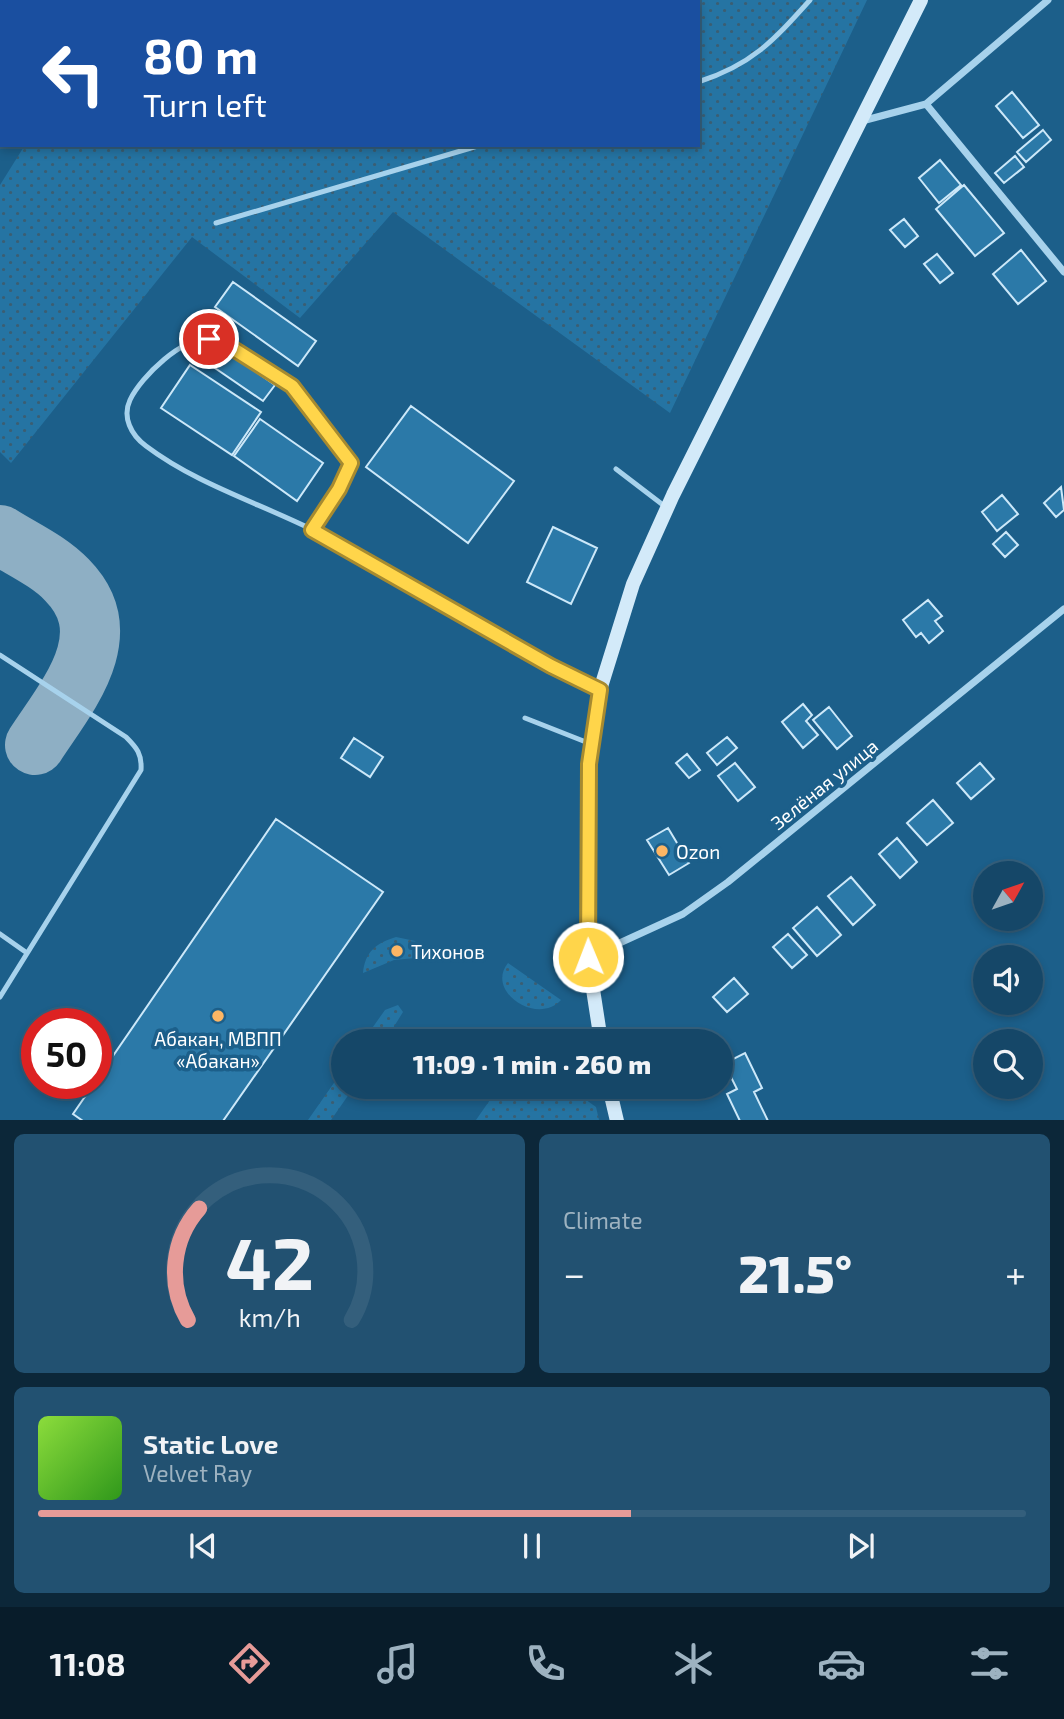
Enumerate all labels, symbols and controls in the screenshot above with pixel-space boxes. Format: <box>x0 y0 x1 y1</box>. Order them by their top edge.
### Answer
text: 80 m <box>143 25 258 84</box>
icon: left <box>28 28 119 119</box>
text: Turn left <box>143 85 267 123</box>
pin <box>179 309 239 369</box>
icon: arrive <box>190 320 228 358</box>
street label: Зелёная улица <box>766 734 883 835</box>
place label: Ozon <box>676 840 720 863</box>
marker: Ozon <box>654 843 670 859</box>
north arrow <box>973 861 1043 931</box>
map controls <box>973 861 1043 1099</box>
position arrow <box>551 920 625 994</box>
place label: Тихонов <box>411 940 485 963</box>
marker: Тихонов <box>389 943 405 959</box>
button: sound <box>973 945 1043 1015</box>
speed limit sign: 50 <box>21 1008 112 1099</box>
marker: Абакан, МВПП «Абакан» <box>210 1008 226 1024</box>
place label: Абакан, МВПП «Абакан» <box>154 1027 282 1072</box>
button: search <box>973 1029 1043 1099</box>
text: 11:09 · 1 min · 260 m <box>413 1048 651 1079</box>
text: Climate <box>563 1206 643 1234</box>
text: 42 <box>225 1217 314 1305</box>
text: 21.5° <box>738 1241 852 1303</box>
text: − <box>563 1250 585 1296</box>
text: + <box>1005 1250 1026 1296</box>
text: km/h <box>238 1301 301 1331</box>
text: Static Love <box>143 1428 279 1459</box>
text: Velvet Ray <box>143 1459 252 1487</box>
icon: previous <box>184 1527 222 1565</box>
icon: pause <box>513 1527 551 1565</box>
icon: next <box>842 1527 880 1565</box>
icon: directions <box>225 1639 274 1688</box>
icon: music <box>373 1639 422 1688</box>
icon: phone <box>521 1639 570 1688</box>
icon: climate <box>669 1639 718 1688</box>
icon: car <box>817 1639 866 1688</box>
icon: filters <box>965 1639 1014 1688</box>
text: 11:08 <box>50 1644 126 1682</box>

